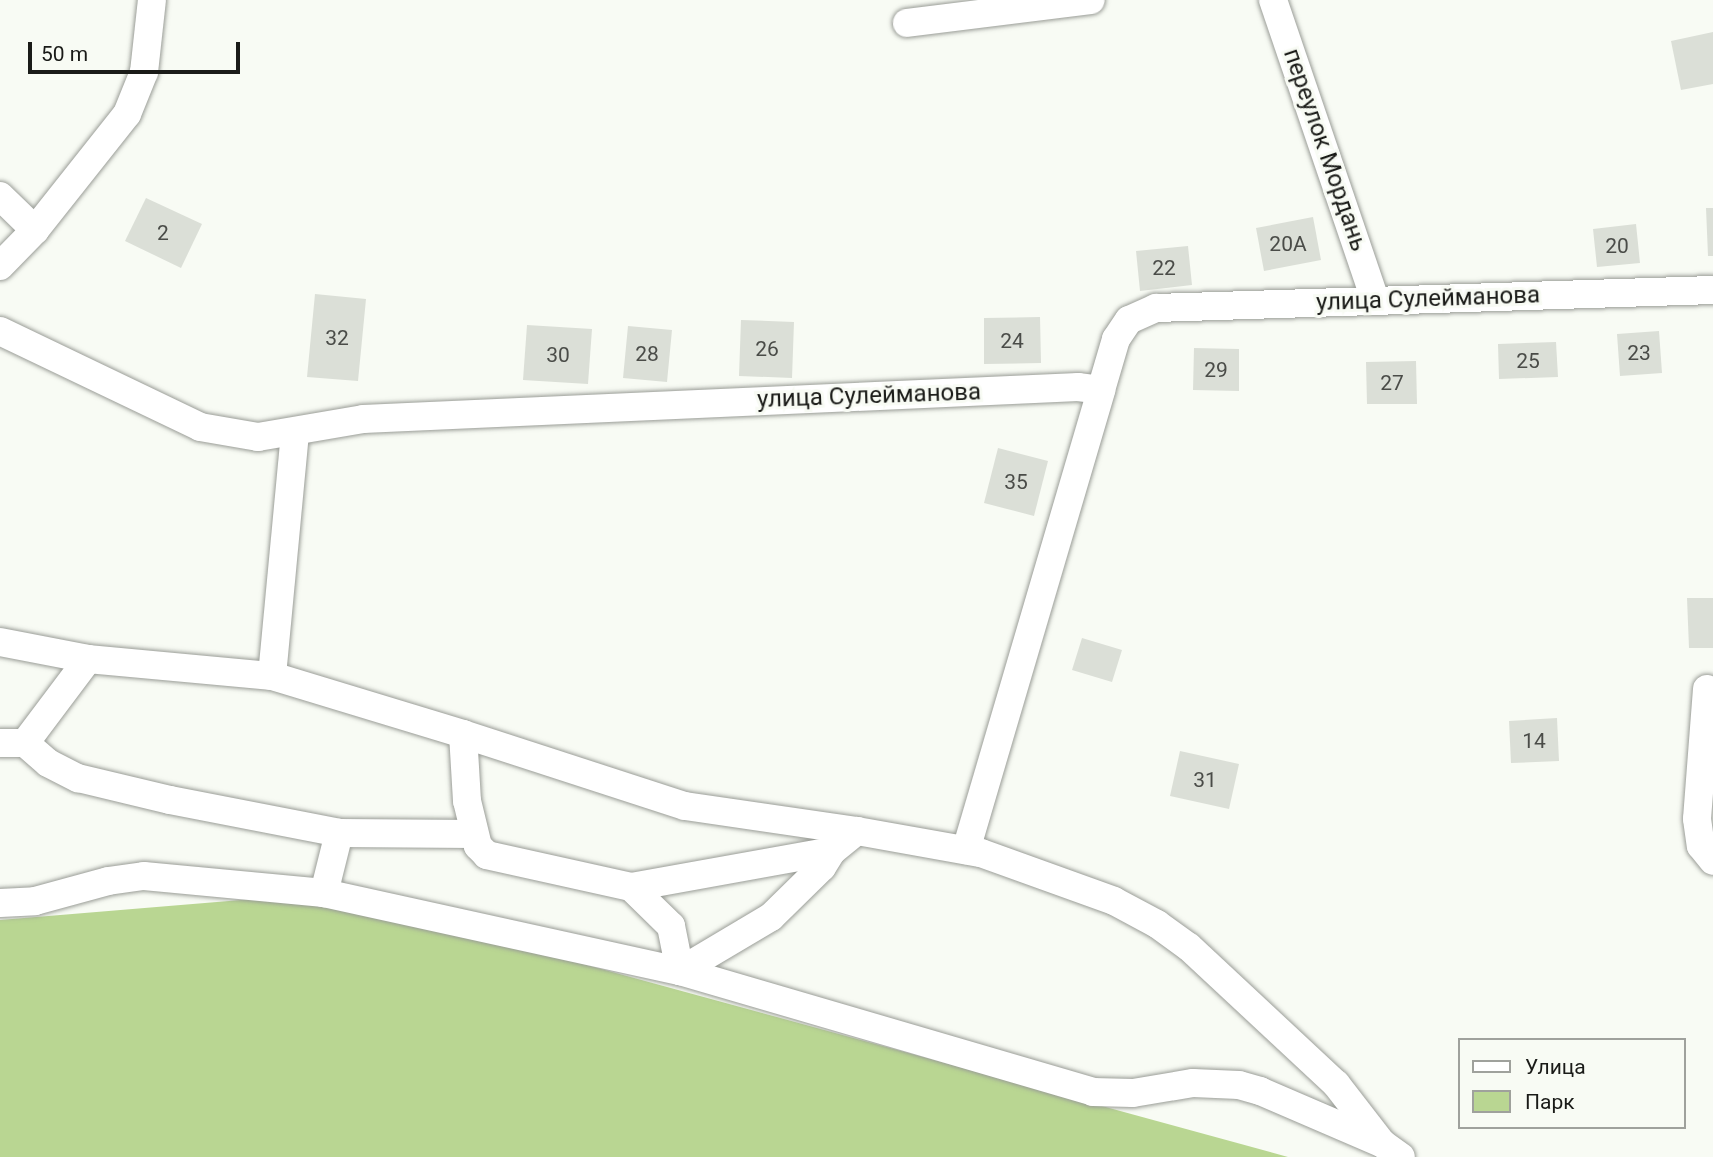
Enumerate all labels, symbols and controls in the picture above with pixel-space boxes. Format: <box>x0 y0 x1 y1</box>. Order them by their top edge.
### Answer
scale bar <box>32 28 243 72</box>
text: 50 m <box>41 42 88 66</box>
street label: переулок Мордань <box>1277 45 1373 255</box>
house number: 2 <box>157 220 169 246</box>
house number: 20А <box>1269 231 1307 257</box>
house number: 20 <box>1605 233 1629 259</box>
house number: 22 <box>1152 255 1176 281</box>
street label: улица Сулейманова <box>1316 281 1540 317</box>
house number: 32 <box>325 325 349 351</box>
house number: 24 <box>1000 328 1024 354</box>
house number: 26 <box>755 336 779 362</box>
house number: 23 <box>1627 340 1651 366</box>
house number: 28 <box>635 341 659 367</box>
house number: 30 <box>546 342 570 368</box>
house number: 25 <box>1516 348 1540 374</box>
house number: 29 <box>1204 357 1228 383</box>
house number: 27 <box>1380 370 1404 396</box>
street label: улица Сулейманова <box>757 378 981 414</box>
house number: 35 <box>1004 469 1028 495</box>
house number: 14 <box>1522 728 1546 754</box>
house number: 31 <box>1193 767 1217 793</box>
legend <box>1458 1038 1685 1129</box>
text: Улица <box>1525 1055 1586 1079</box>
text: Парк <box>1525 1090 1575 1114</box>

